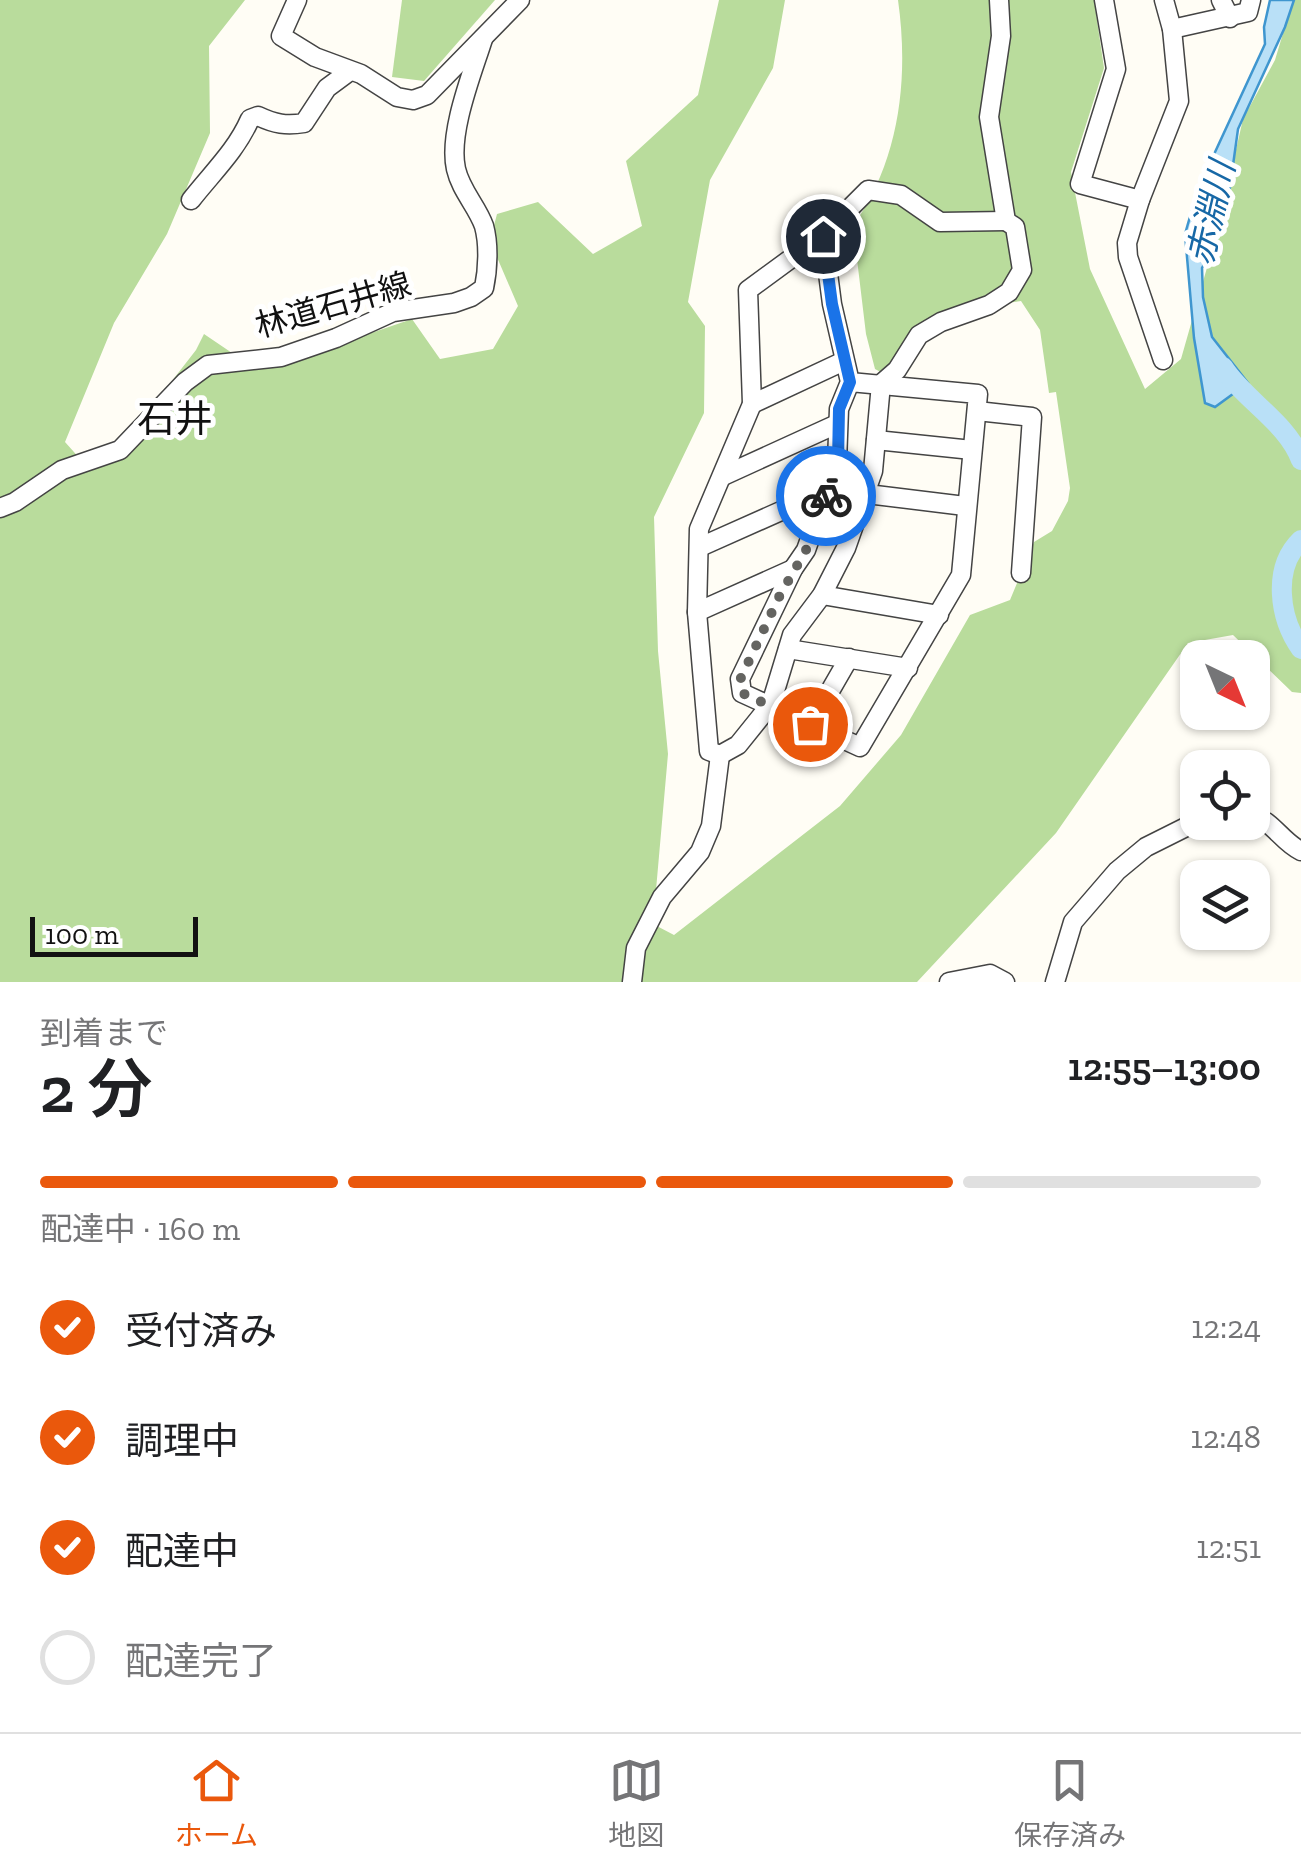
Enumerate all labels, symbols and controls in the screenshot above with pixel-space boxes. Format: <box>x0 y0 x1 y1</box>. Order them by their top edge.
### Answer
water label: 赤淵川 <box>1179 153 1244 269</box>
pin <box>781 194 866 279</box>
icon: home <box>796 209 851 264</box>
street label: 林道石井線 <box>251 265 415 345</box>
district label: 石井 <box>137 396 213 442</box>
courier <box>776 446 876 546</box>
icon: bike <box>799 469 854 524</box>
north arrow <box>1180 640 1270 730</box>
map controls <box>1180 640 1270 950</box>
pin <box>768 682 853 767</box>
icon: bag <box>783 697 838 752</box>
button: locate <box>1180 750 1270 840</box>
button: layers <box>1180 860 1270 950</box>
scale bar <box>30 912 198 956</box>
text: 100 m <box>45 918 119 951</box>
text: 到着まで <box>40 1014 168 1052</box>
text: 12:55–13:00 <box>1068 1044 1261 1090</box>
text: 2 分 <box>40 1051 153 1129</box>
text: 配達中 · 160 m <box>40 1210 240 1248</box>
icon: check <box>40 1300 95 1355</box>
text: 受付済み <box>125 1308 277 1354</box>
text: 12:24 <box>1191 1308 1261 1346</box>
icon: check <box>40 1410 95 1465</box>
text: 調理中 <box>125 1418 239 1464</box>
text: 12:48 <box>1191 1418 1261 1456</box>
icon: check <box>40 1520 95 1575</box>
text: 配達中 <box>125 1528 239 1574</box>
text: 12:51 <box>1196 1528 1261 1566</box>
text: 配達完了 <box>125 1638 277 1684</box>
tab: ホーム <box>175 1753 258 1853</box>
tab: 地図 <box>608 1753 664 1853</box>
tab: 保存済み <box>1014 1753 1126 1853</box>

